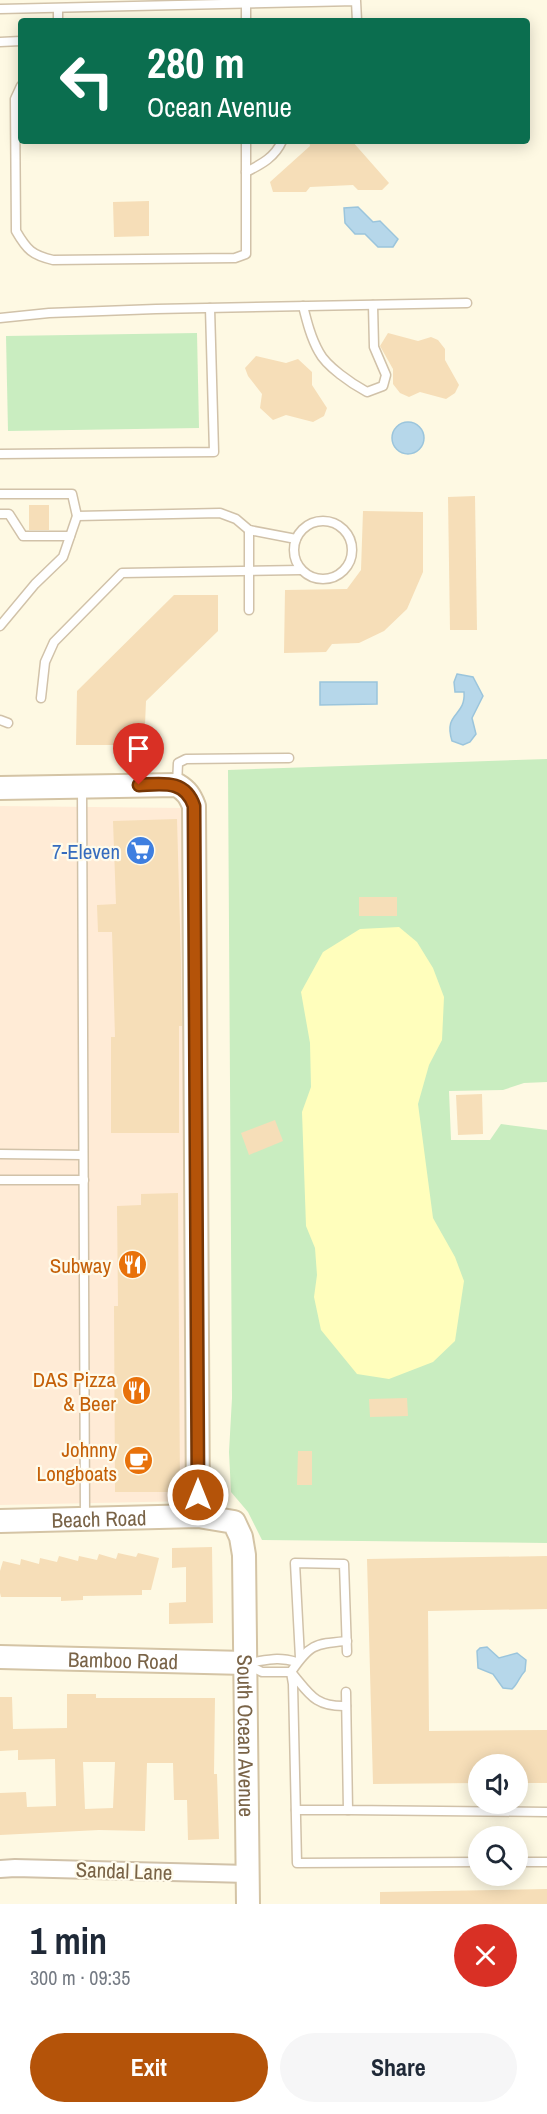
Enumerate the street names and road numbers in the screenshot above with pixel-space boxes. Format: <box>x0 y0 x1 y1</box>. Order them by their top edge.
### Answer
street label: Beach Road <box>51 1503 147 1534</box>
street label: Bamboo Road <box>68 1644 178 1676</box>
street label: South Ocean Avenue <box>231 1654 262 1817</box>
street label: Sandal Lane <box>75 1855 173 1887</box>

